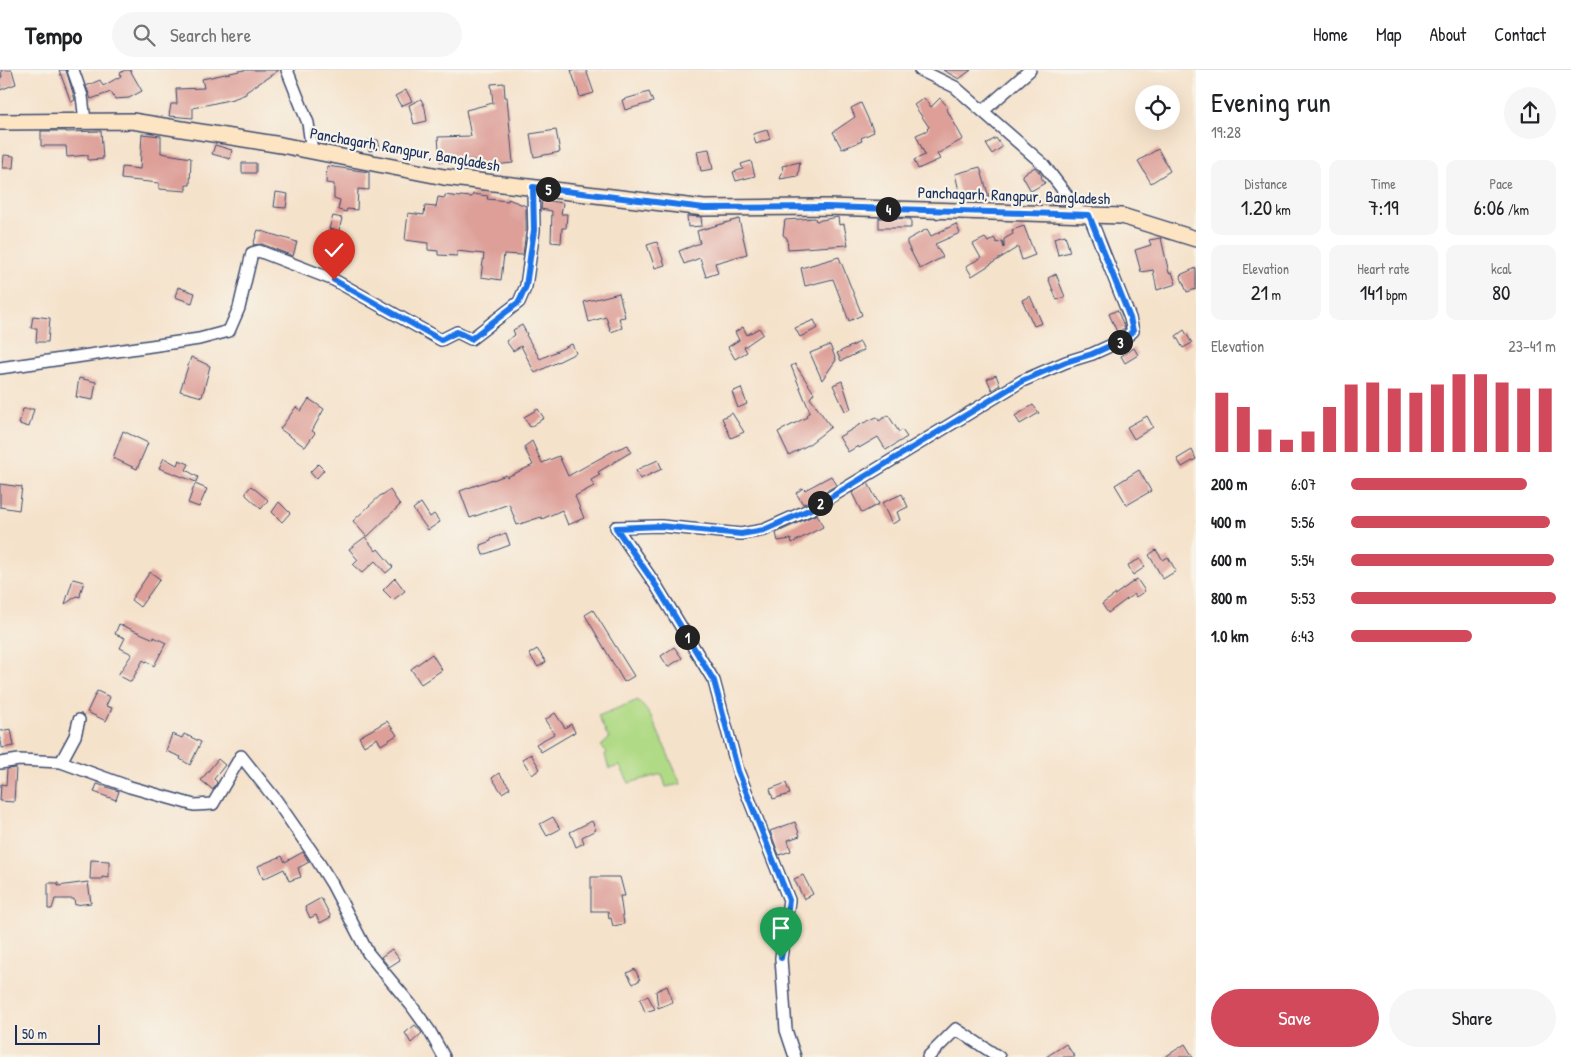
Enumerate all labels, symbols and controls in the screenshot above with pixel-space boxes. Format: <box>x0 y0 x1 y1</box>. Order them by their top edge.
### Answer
search box <box>112 12 462 57</box>
text: Tempo <box>25 19 82 51</box>
icon: search <box>130 21 158 49</box>
text: Search here <box>170 22 251 48</box>
text: Home <box>1313 22 1348 47</box>
text: Map <box>1376 22 1401 47</box>
text: About <box>1429 22 1466 47</box>
text: Contact <box>1494 22 1546 47</box>
text: Evening run <box>1211 83 1331 121</box>
map controls <box>1135 85 1180 130</box>
button: locate <box>1135 85 1180 130</box>
button: share <box>1504 87 1556 139</box>
street label: Panchagarh, Rangpur, Bangladesh <box>308 121 502 177</box>
text: 19:28 <box>1211 121 1241 143</box>
text: Distance <box>1244 174 1287 193</box>
text: Time <box>1371 174 1396 193</box>
text: Pace <box>1490 174 1513 193</box>
pin: 5 <box>536 176 560 202</box>
text: 5 <box>546 180 551 199</box>
street label: Panchagarh, Rangpur, Bangladesh <box>917 181 1111 209</box>
text: 1.20 <box>1241 193 1272 222</box>
text: 7:19 <box>1368 193 1399 222</box>
text: 6:06 <box>1473 193 1504 222</box>
pin: 4 <box>876 196 900 222</box>
text: 4 <box>886 200 891 219</box>
text: km <box>1272 200 1291 219</box>
text: /km <box>1504 200 1529 219</box>
pin <box>313 229 355 280</box>
icon: check <box>320 236 348 264</box>
text: Elevation <box>1243 259 1289 278</box>
text: Heart rate <box>1357 259 1410 278</box>
text: kcal <box>1491 259 1511 278</box>
text: 21 <box>1251 278 1268 307</box>
text: 141 <box>1360 278 1383 307</box>
text: 80 <box>1492 278 1510 307</box>
text: m <box>1268 285 1281 304</box>
text: bpm <box>1383 285 1407 304</box>
pin: 3 <box>1108 330 1132 354</box>
text: 3 <box>1117 333 1124 352</box>
text: Elevation <box>1211 335 1264 357</box>
text: 23–41 m <box>1508 335 1556 357</box>
text: 200 m <box>1211 473 1247 495</box>
text: 6:07 <box>1291 473 1316 495</box>
pin: 2 <box>808 490 832 516</box>
text: 2 <box>817 494 824 513</box>
text: 400 m <box>1211 511 1246 533</box>
text: 5:56 <box>1291 511 1315 533</box>
text: 600 m <box>1211 549 1246 571</box>
text: 5:54 <box>1291 549 1314 571</box>
text: 800 m <box>1211 587 1247 609</box>
text: 5:53 <box>1291 587 1315 609</box>
pin: 1 <box>674 624 700 650</box>
text: 1.0 km <box>1211 625 1249 647</box>
text: 6:43 <box>1291 625 1314 647</box>
text: 1 <box>685 628 690 647</box>
pin <box>760 907 802 958</box>
icon: arrive <box>767 914 795 942</box>
button: Save <box>1211 989 1379 1047</box>
button: Share <box>1389 989 1556 1047</box>
scale bar <box>15 1022 100 1045</box>
text: 50 m <box>22 1024 47 1043</box>

